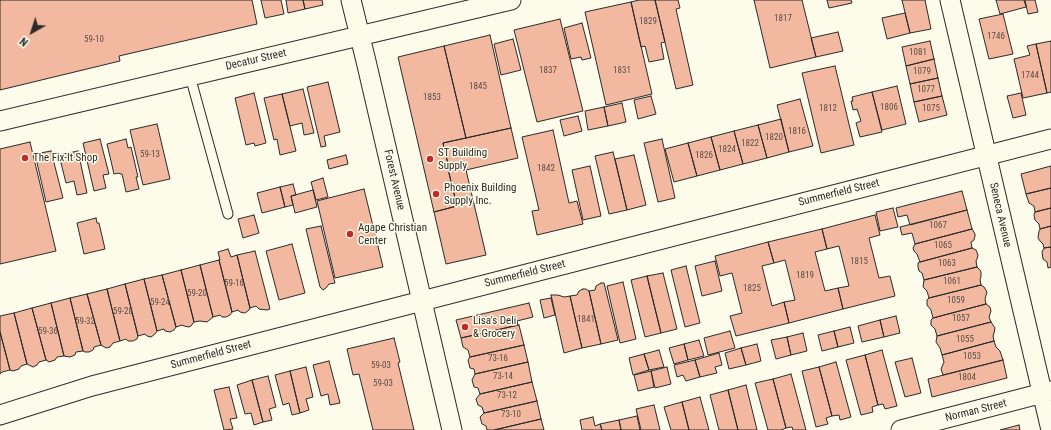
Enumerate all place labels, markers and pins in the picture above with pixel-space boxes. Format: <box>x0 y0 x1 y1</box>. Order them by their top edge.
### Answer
place label: ST Building Supply <box>438 146 487 172</box>
place label: The Fix-It Shop <box>33 151 98 165</box>
marker: The Fix-It Shop <box>20 153 30 163</box>
marker: ST Building Supply <box>425 154 435 164</box>
place label: Phoenix Building Supply Inc. <box>444 181 516 207</box>
marker: Phoenix Building Supply Inc. <box>431 189 441 199</box>
place label: Agape Christian Center <box>358 221 427 247</box>
marker: Agape Christian Center <box>345 229 355 239</box>
place label: Lisa's Deli & Grocery <box>473 314 516 340</box>
marker: Lisa's Deli & Grocery <box>460 322 470 332</box>

